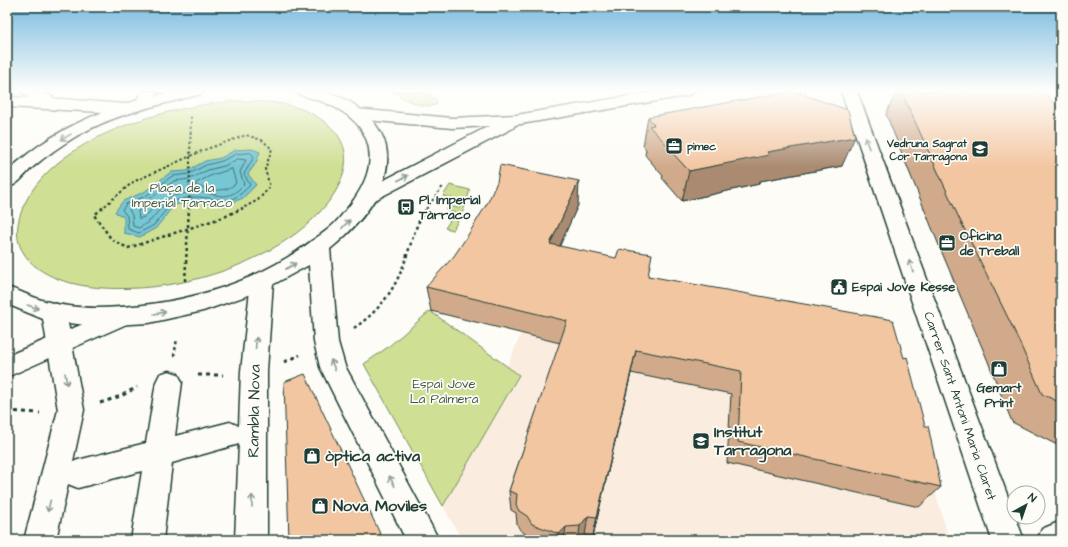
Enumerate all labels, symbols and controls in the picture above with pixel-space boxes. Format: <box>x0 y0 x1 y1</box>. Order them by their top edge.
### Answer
one-way arrow <box>60 133 72 141</box>
office icon: pimec <box>664 136 684 156</box>
place label: Vedruna Sagrat Cor Tarragona <box>886 136 968 166</box>
one-way arrow <box>863 137 871 149</box>
place label: pimec <box>687 139 716 155</box>
school or university icon: Vedruna Sagrat Cor Tarragona <box>970 139 990 159</box>
one-way arrow <box>396 174 408 181</box>
park label: Plaça de la Imperial Tarraco <box>132 179 233 212</box>
place label: Pl. Imperial Tàrraco <box>418 191 481 224</box>
bus stop icon: Pl. Imperial Tàrraco <box>396 197 416 217</box>
one-way arrow <box>341 219 351 229</box>
place label: Oficina de Treball <box>959 227 1019 260</box>
office icon: Oficina de Treball <box>937 233 957 253</box>
one-way arrow <box>906 260 914 272</box>
one-way arrow <box>285 262 296 270</box>
public building icon: Espai Jove Kesse <box>829 277 849 297</box>
place label: Espai Jove Kesse <box>852 278 955 297</box>
one-way arrow <box>26 304 38 312</box>
one-way arrow <box>153 308 166 316</box>
street label: Carrer Sant Antoni Maria Claret <box>919 309 1001 503</box>
one-way arrow <box>253 337 260 350</box>
one-way arrow <box>328 359 336 371</box>
shop icon: Gemart Print <box>989 359 1009 379</box>
street label: Rambla Nova <box>242 364 266 458</box>
one-way arrow <box>63 372 71 385</box>
park label: Espai Jove La Palmera <box>410 375 479 408</box>
place label: Gemart Print <box>976 379 1022 412</box>
place label: Institut Tarragona <box>713 421 792 463</box>
school or university icon: Institut Tarragona <box>691 431 711 451</box>
place label: òptica activa <box>325 445 421 467</box>
shop icon: òptica activa <box>302 446 322 466</box>
one-way arrow <box>388 475 396 487</box>
north arrow <box>1006 485 1046 525</box>
text: N <box>1025 490 1040 506</box>
one-way arrow <box>248 495 256 508</box>
place label: Nova Moviles <box>333 495 427 517</box>
shop icon: Nova Moviles <box>310 496 330 516</box>
one-way arrow <box>44 499 52 512</box>

